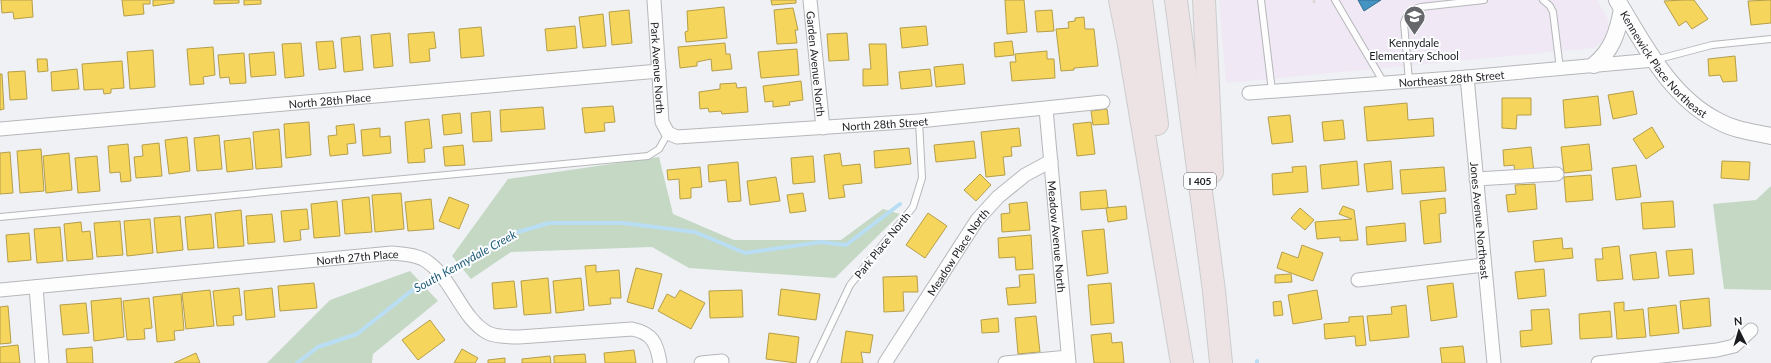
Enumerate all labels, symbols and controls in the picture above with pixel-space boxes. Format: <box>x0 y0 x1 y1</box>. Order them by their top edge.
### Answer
school or university icon: Kennydale Elementary School <box>1401 3 1427 36</box>
street label: Kennewick Place Northeast <box>1618 8 1710 120</box>
street label: Garden Avenue North <box>805 10 828 117</box>
street label: Park Avenue North <box>649 22 668 114</box>
place label: Kennydale Elementary School <box>1369 36 1459 62</box>
street label: Northeast 28th Street <box>1398 67 1505 89</box>
street label: North 28th Place <box>288 90 372 110</box>
street label: North 28th Street <box>841 114 929 133</box>
street label: Jones Avenue Northeast <box>1469 161 1493 280</box>
road number: I 405 <box>1184 173 1216 189</box>
street label: Meadow Avenue North <box>1046 180 1069 293</box>
street label: Meadow Place North <box>924 205 991 298</box>
street label: Park Place North <box>851 209 913 281</box>
water label: South Kennydale Creek <box>411 226 519 295</box>
street label: North 27th Place <box>316 246 399 267</box>
north arrow <box>1719 311 1759 351</box>
text: N <box>1733 314 1743 327</box>

